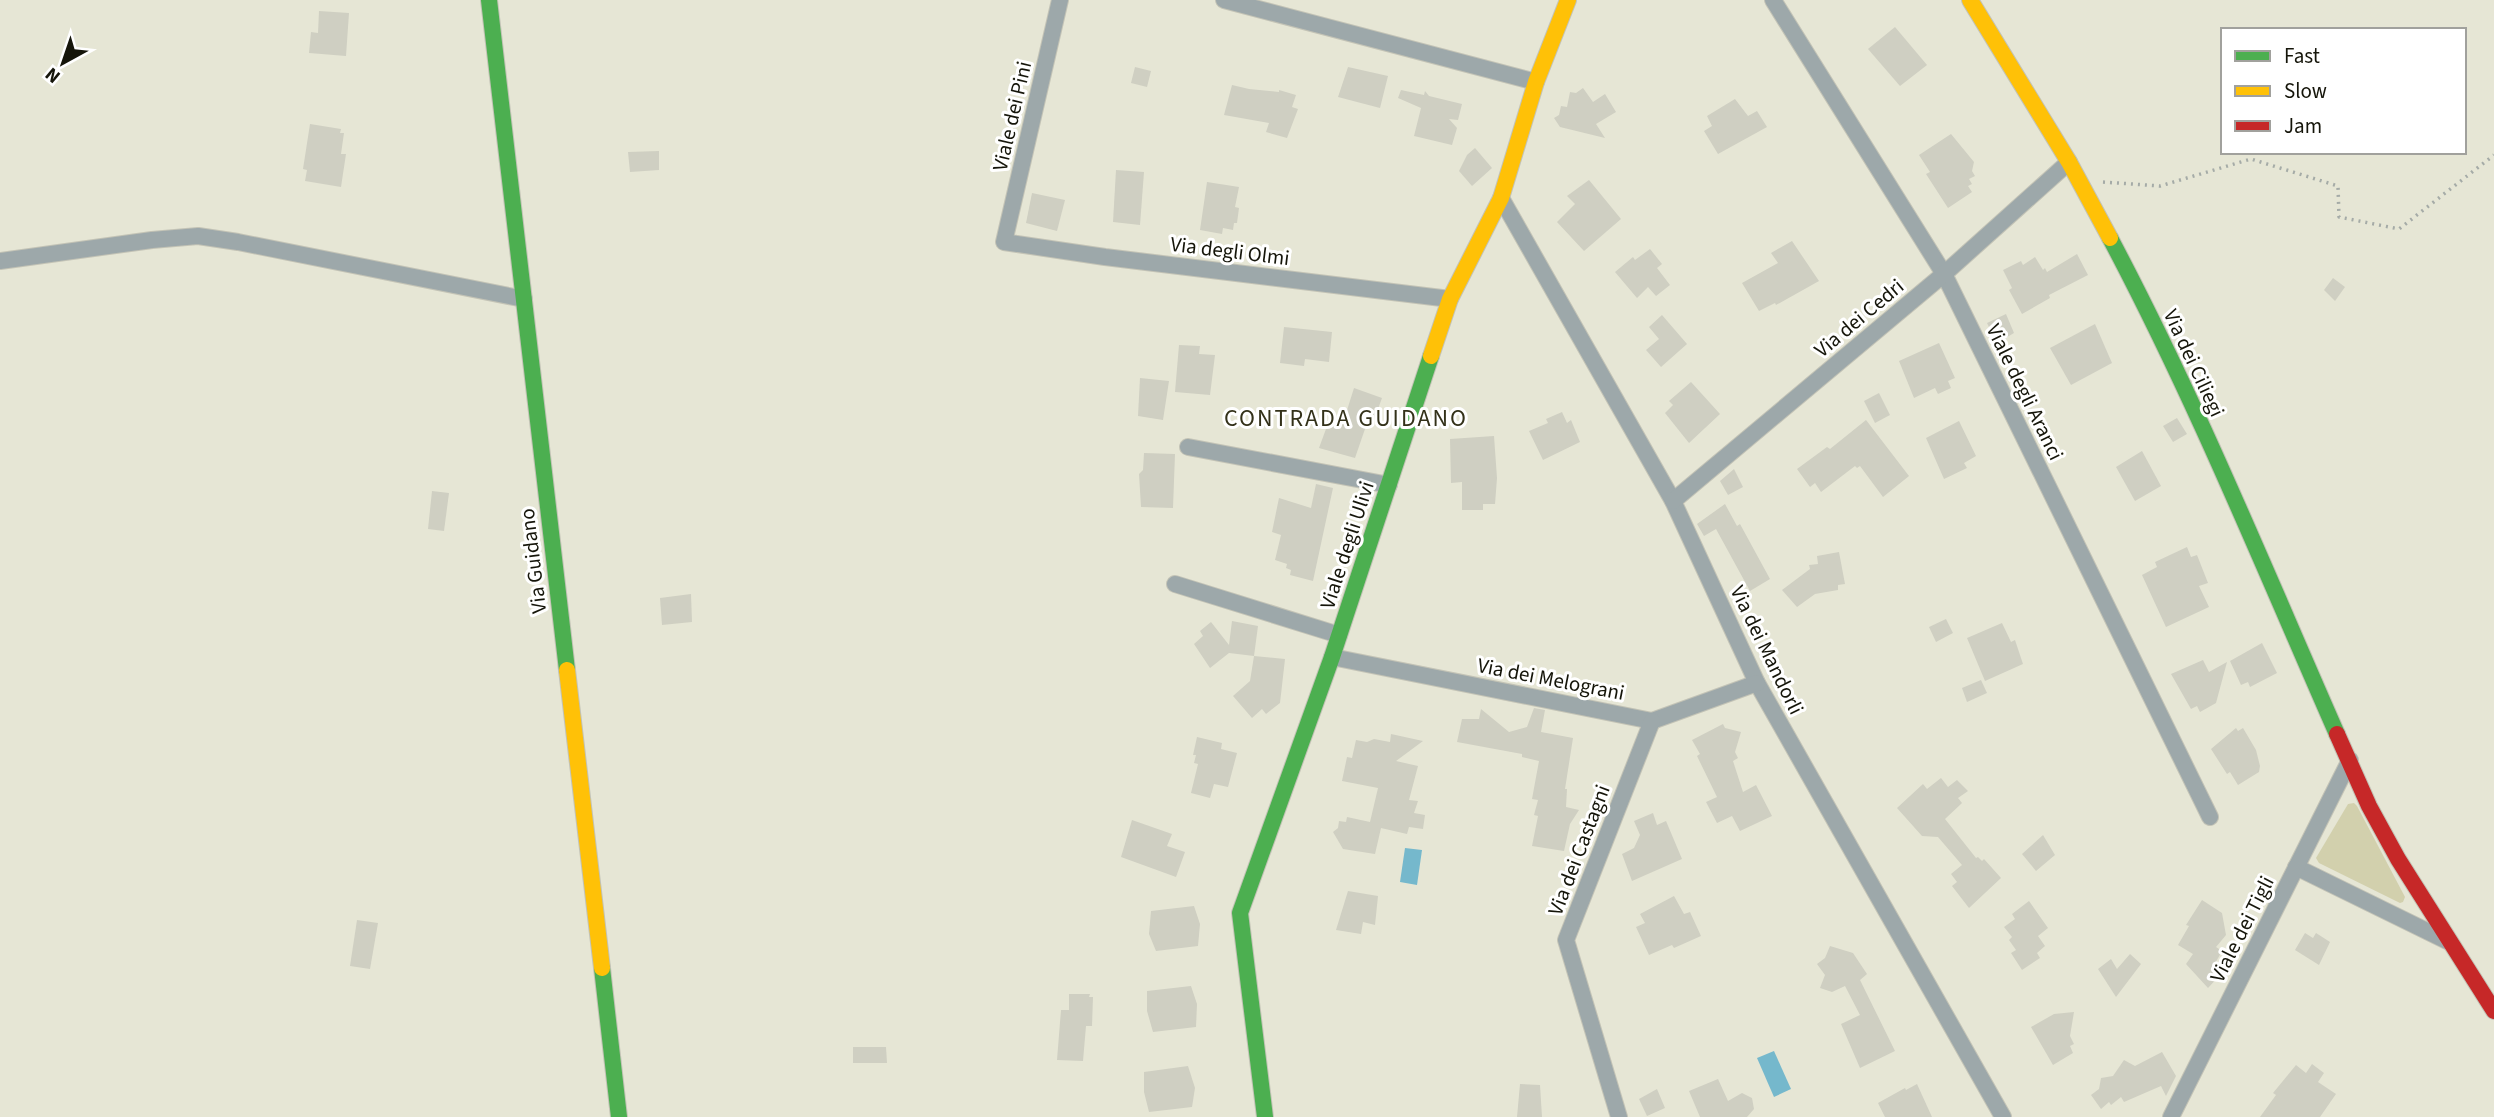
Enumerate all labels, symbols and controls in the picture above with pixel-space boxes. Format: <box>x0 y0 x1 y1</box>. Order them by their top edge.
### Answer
north arrow <box>28 28 98 98</box>
legend <box>2221 28 2466 154</box>
text: Fast <box>2284 41 2320 71</box>
street label: Viale dei Pini <box>985 58 1039 174</box>
text: N <box>40 60 67 89</box>
text: Slow <box>2284 76 2327 106</box>
text: Jam <box>2284 111 2322 141</box>
street label: Via degli Olmi <box>1169 229 1291 273</box>
street label: Via dei Cedri <box>1808 272 1910 364</box>
street label: Via dei Ciliegi <box>2156 304 2232 422</box>
street label: Viale degli Aranci <box>1979 319 2071 465</box>
district label: CONTRADA GUIDANO <box>1224 401 1468 436</box>
street label: Viale degli Ulivi <box>1312 477 1382 613</box>
street label: Via Guidano <box>512 507 554 615</box>
street label: Via dei Mandorli <box>1723 580 1811 720</box>
street label: Via dei Melograni <box>1475 650 1627 708</box>
street label: Via dei Castagni <box>1540 780 1618 920</box>
street label: Viale dei Tigli <box>2202 871 2282 987</box>

